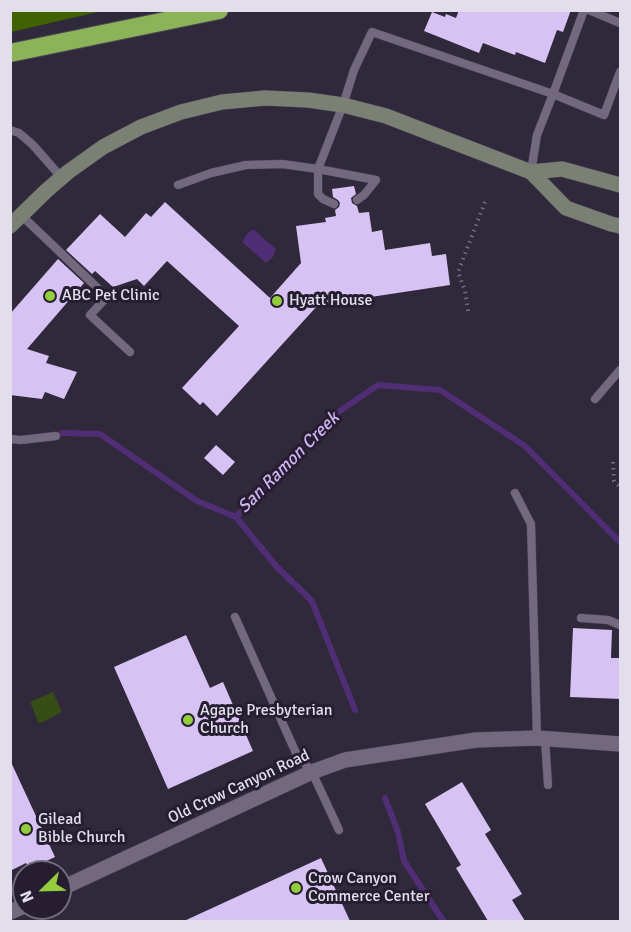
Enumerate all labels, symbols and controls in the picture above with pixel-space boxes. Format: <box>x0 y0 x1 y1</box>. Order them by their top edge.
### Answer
place label: ABC Pet Clinic <box>62 286 160 306</box>
marker: ABC Pet Clinic <box>43 289 57 303</box>
place label: Hyatt House <box>289 291 373 311</box>
marker: Hyatt House <box>270 294 284 308</box>
water label: San Ramon Creek <box>234 408 344 518</box>
place label: Agape Presbyterian Church <box>200 701 333 739</box>
marker: Agape Presbyterian Church <box>181 713 195 727</box>
street label: Old Crow Canyon Road <box>165 746 313 828</box>
place label: Gilead Bible Church <box>38 810 125 848</box>
marker: Gilead Bible Church <box>19 822 33 836</box>
north arrow <box>12 860 72 920</box>
place label: Crow Canyon Commerce Center <box>308 869 430 907</box>
marker: Crow Canyon Commerce Center <box>289 881 303 895</box>
text: N <box>16 887 39 905</box>

